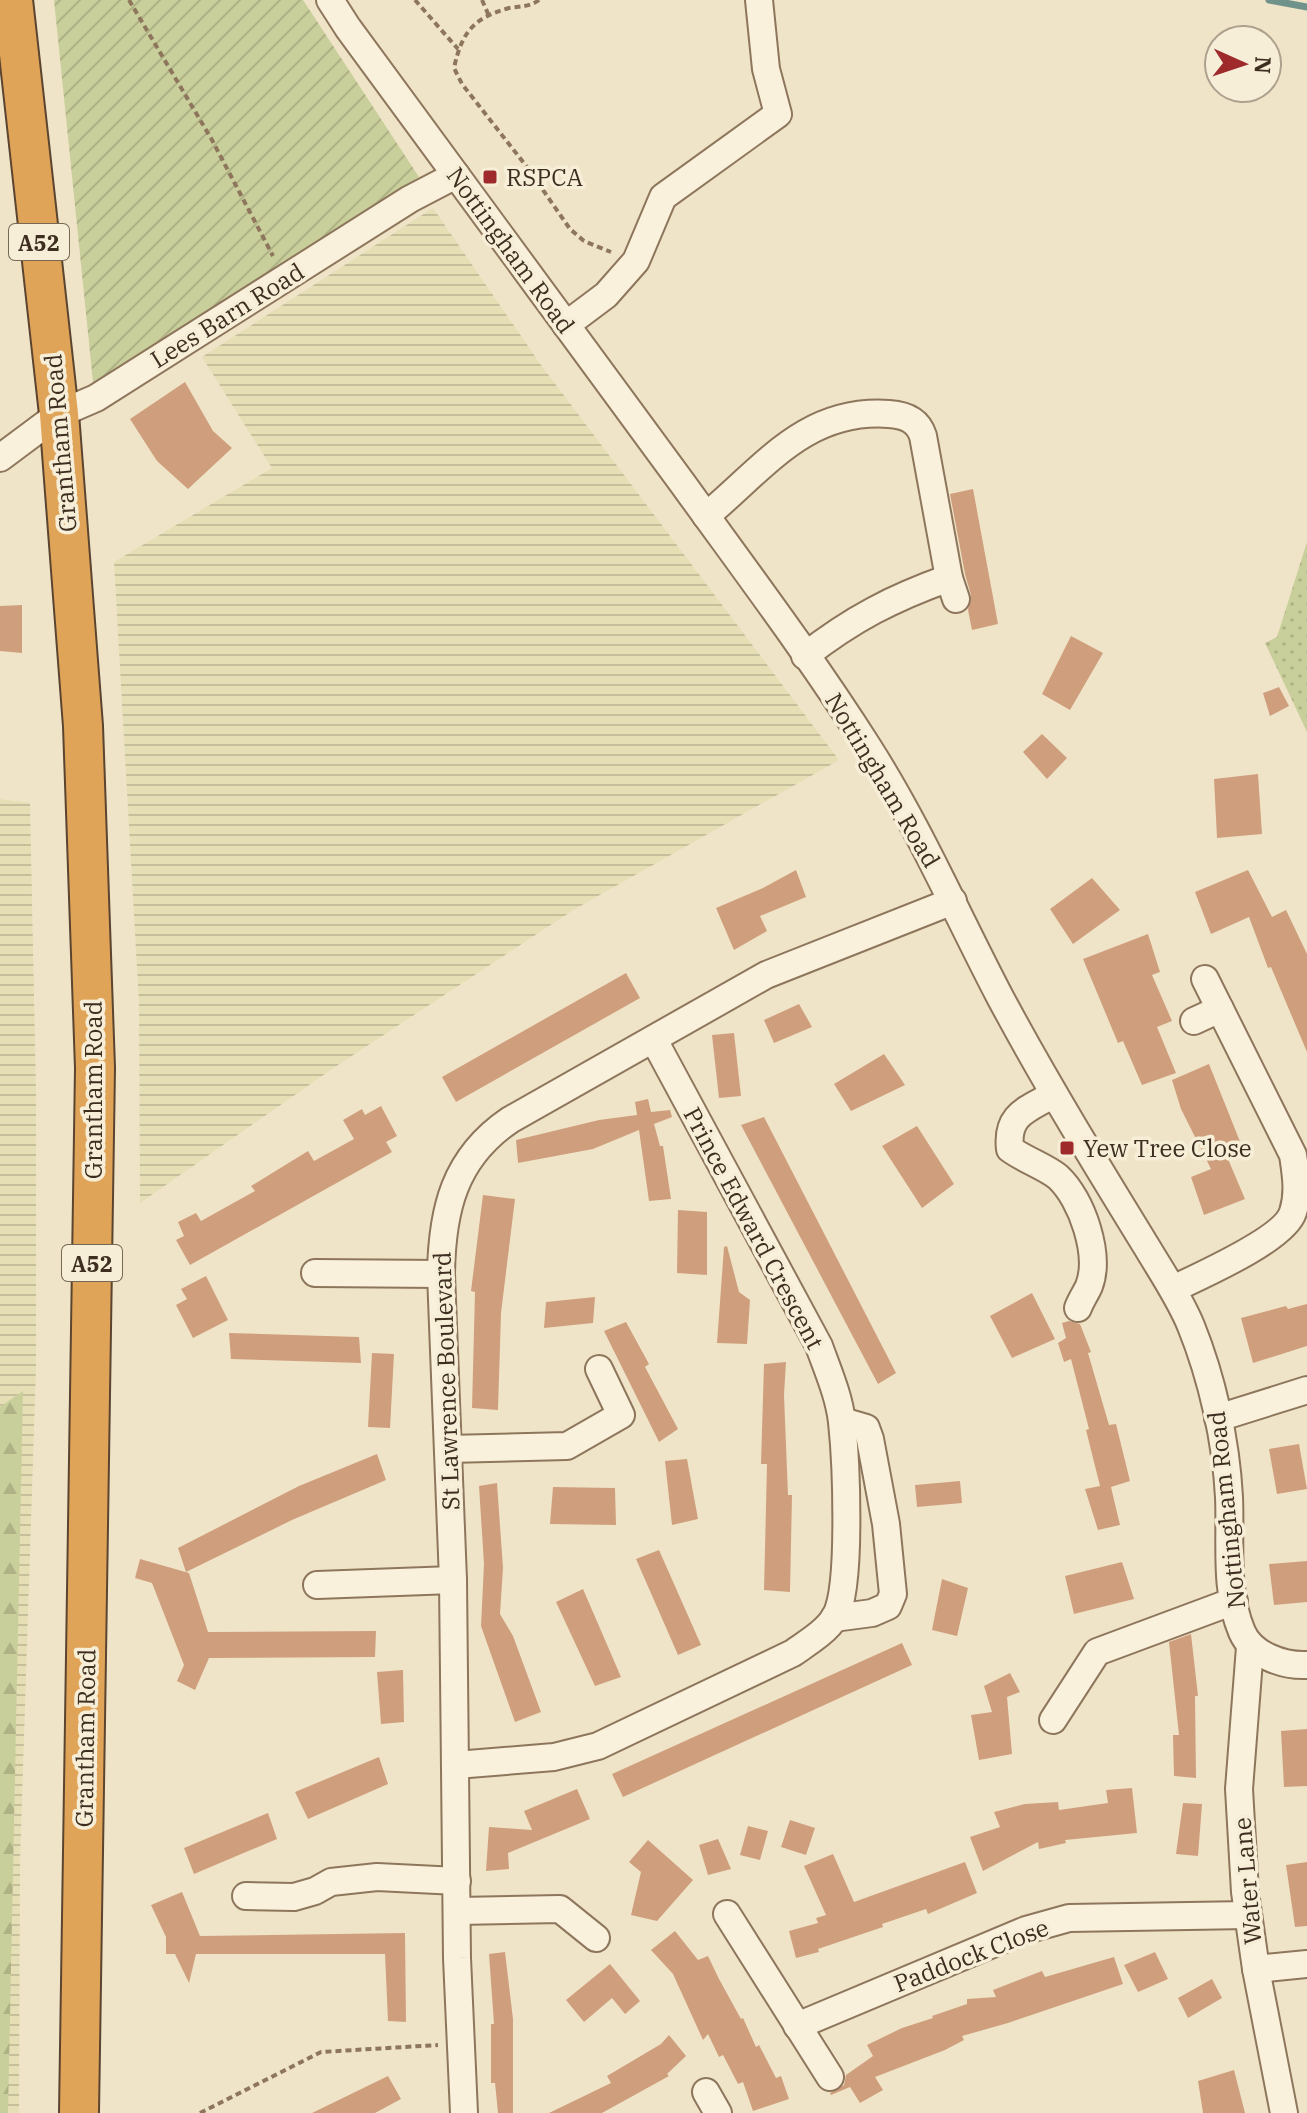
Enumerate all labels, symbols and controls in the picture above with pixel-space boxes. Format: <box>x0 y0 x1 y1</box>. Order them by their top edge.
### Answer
north arrow <box>1203 24 1283 104</box>
text: N <box>1249 56 1278 75</box>
street label: Nottingham Road <box>440 160 582 340</box>
place label: RSPCA <box>506 161 583 193</box>
marker: RSPCA <box>481 168 499 186</box>
road number: A52 <box>9 224 69 260</box>
street label: Lees Barn Road <box>144 255 310 375</box>
street label: Grantham Road <box>36 353 84 533</box>
street label: Nottingham Road <box>818 687 948 873</box>
street label: Grantham Road <box>77 1001 109 1179</box>
street label: Prince Edward Crescent <box>676 1101 832 1355</box>
place label: Yew Tree Close <box>1083 1132 1252 1164</box>
marker: Yew Tree Close <box>1058 1139 1076 1157</box>
road number: A52 <box>62 1245 122 1281</box>
street label: St Lawrence Boulevard <box>425 1251 467 1511</box>
street label: Nottingham Road <box>1200 1410 1252 1610</box>
street label: Grantham Road <box>67 1648 103 1828</box>
street label: Water Lane <box>1225 1816 1269 1946</box>
street label: Paddock Close <box>889 1911 1053 1999</box>

